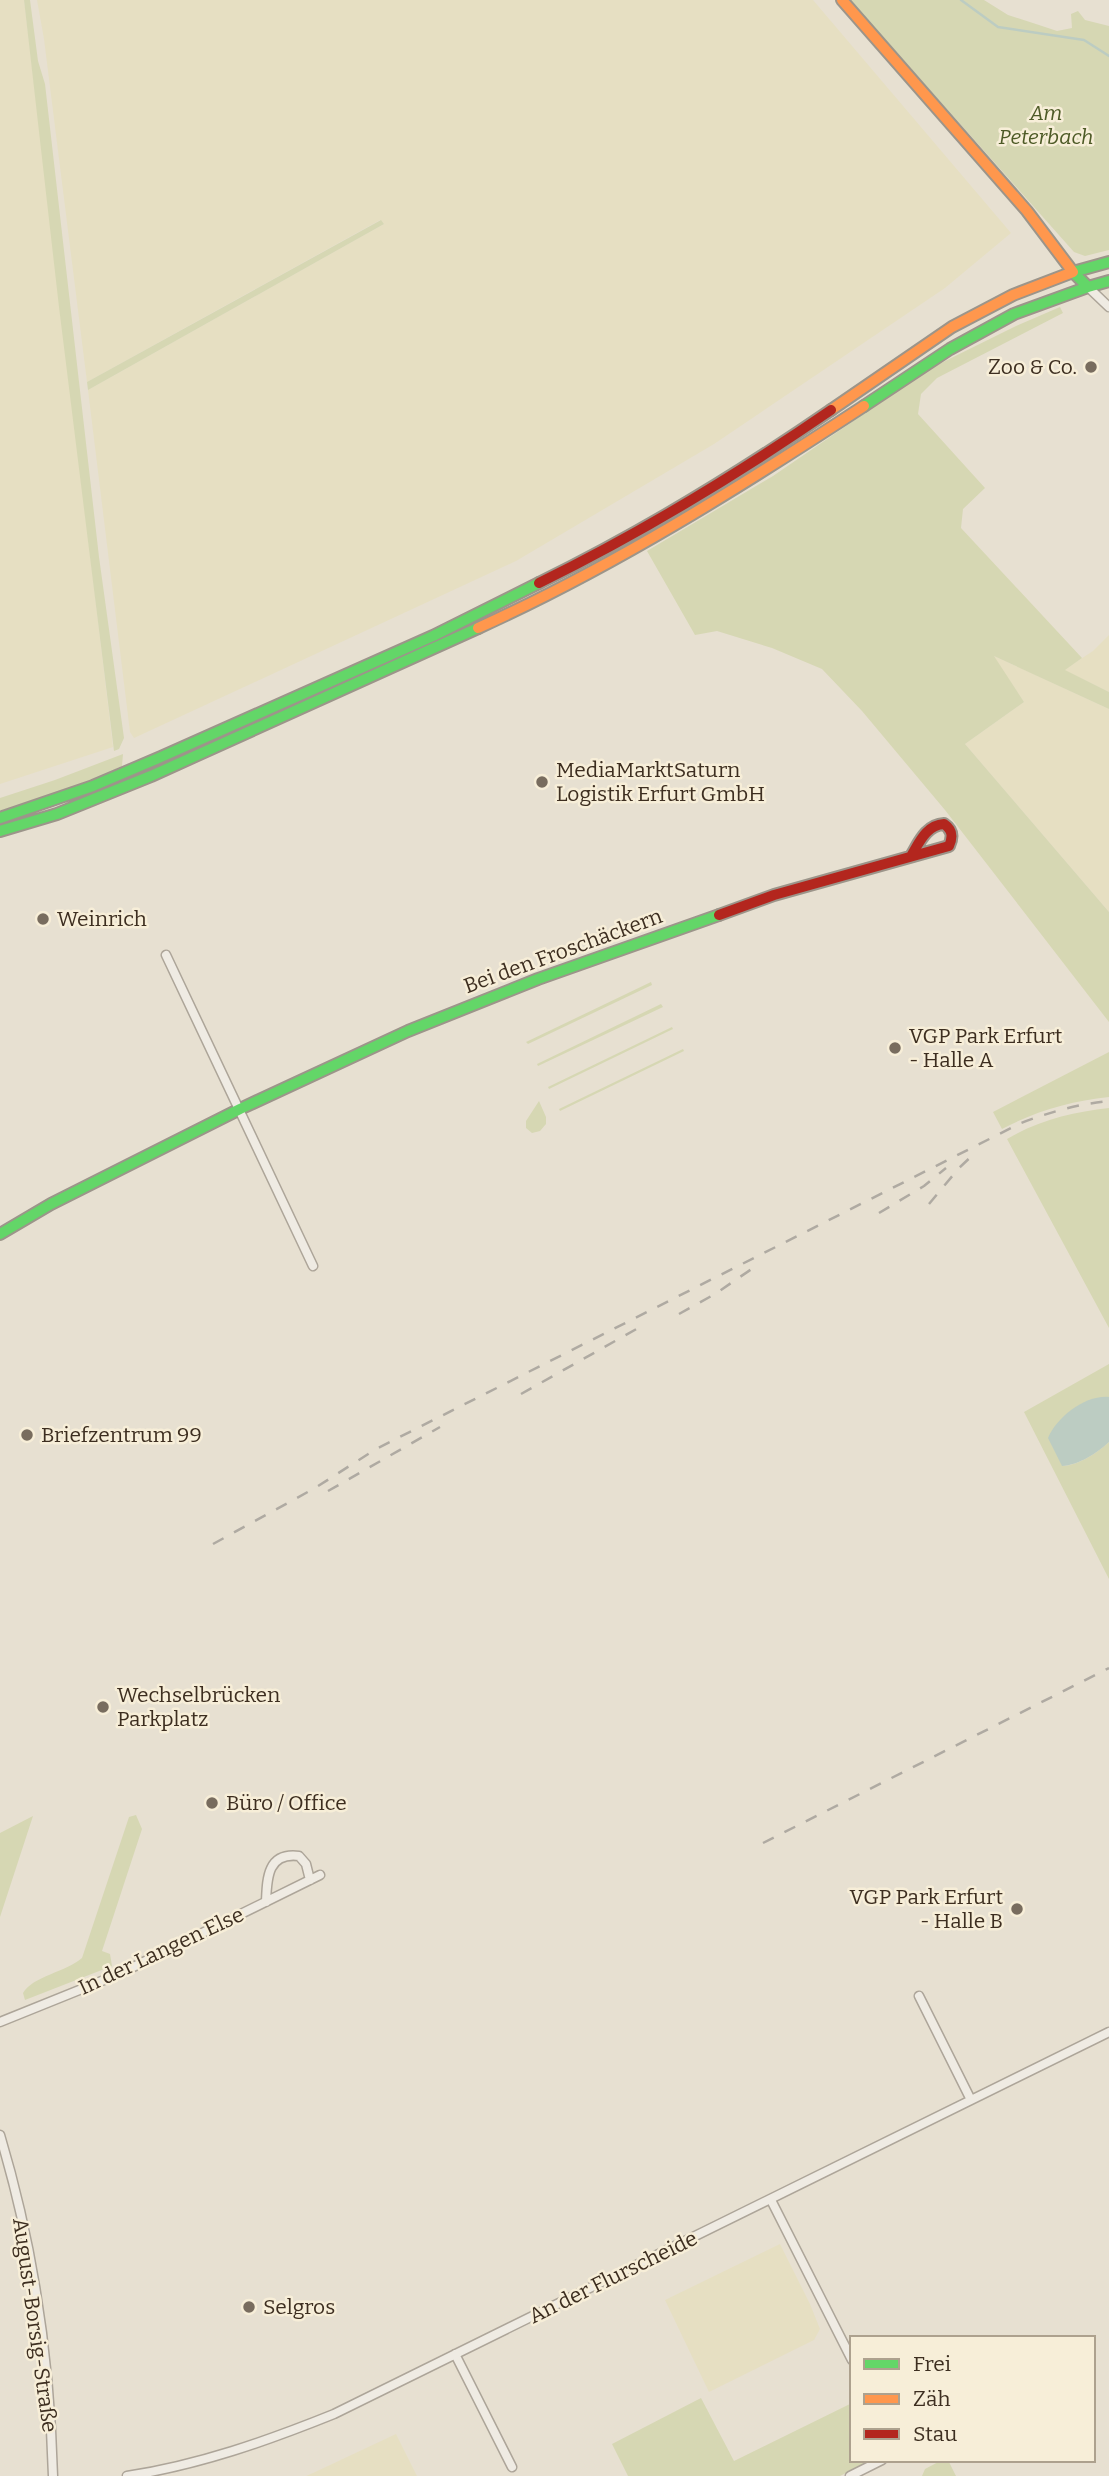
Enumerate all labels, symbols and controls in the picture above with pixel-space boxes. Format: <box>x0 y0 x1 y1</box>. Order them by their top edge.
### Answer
park label: Am Peterbach <box>999 100 1093 150</box>
place label: Zoo & Co. <box>988 354 1077 380</box>
marker: Zoo & Co. <box>1083 359 1099 375</box>
place label: MediaMarktSaturn Logistik Erfurt GmbH <box>556 757 765 807</box>
marker: MediaMarktSaturn Logistik Erfurt GmbH <box>534 774 550 790</box>
street label: Bei den Froschäckern <box>460 903 666 999</box>
place label: Weinrich <box>57 906 147 932</box>
marker: Weinrich <box>35 911 51 927</box>
place label: VGP Park Erfurt - Halle A <box>909 1023 1063 1073</box>
marker: VGP Park Erfurt - Halle A <box>887 1040 903 1056</box>
place label: Briefzentrum 99 <box>41 1422 202 1448</box>
marker: Briefzentrum 99 <box>19 1427 35 1443</box>
place label: Wechselbrücken Parkplatz <box>117 1682 280 1732</box>
marker: Wechselbrücken Parkplatz <box>95 1699 111 1715</box>
place label: Büro / Office <box>226 1790 347 1816</box>
marker: Büro / Office <box>204 1795 220 1811</box>
place label: VGP Park Erfurt - Halle B <box>850 1884 1003 1934</box>
street label: In der Langen Else <box>74 1901 248 2001</box>
marker: VGP Park Erfurt - Halle B <box>1009 1901 1025 1917</box>
street label: August-Borsig-Straße <box>7 2216 63 2434</box>
street label: An der Flurscheide <box>525 2225 701 2329</box>
place label: Selgros <box>263 2294 335 2320</box>
marker: Selgros <box>241 2299 257 2315</box>
legend <box>850 2336 1095 2462</box>
text: Frei <box>913 2351 951 2377</box>
text: Zäh <box>913 2386 951 2412</box>
text: Stau <box>913 2421 957 2447</box>

